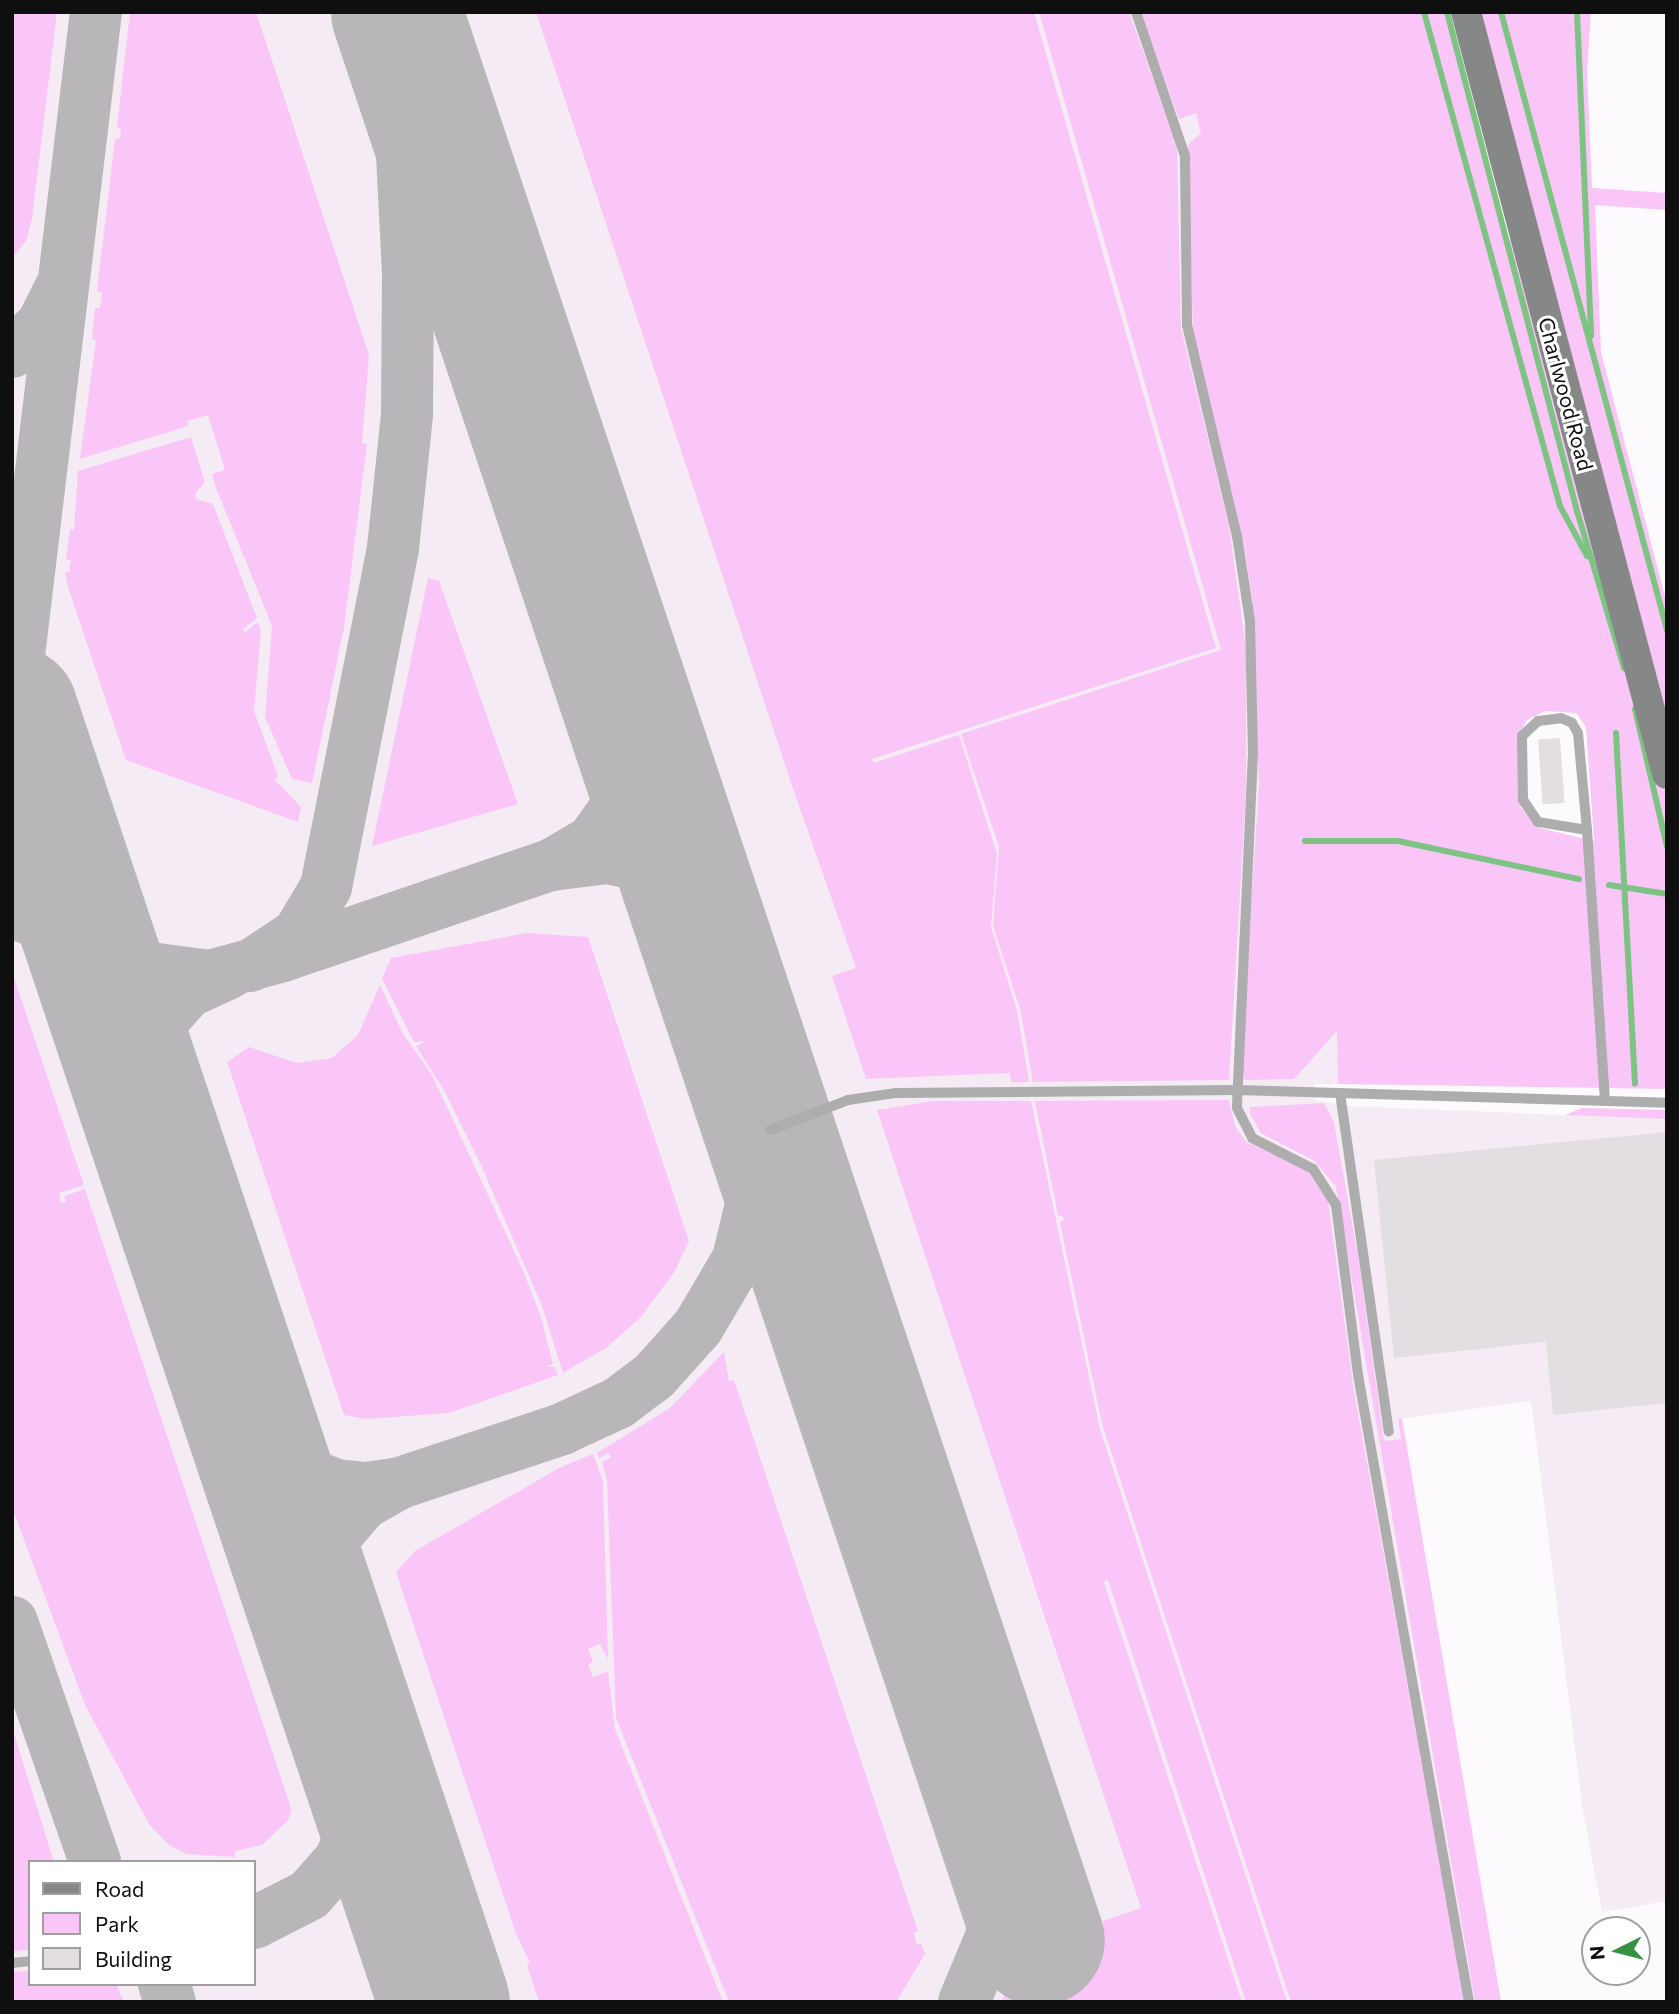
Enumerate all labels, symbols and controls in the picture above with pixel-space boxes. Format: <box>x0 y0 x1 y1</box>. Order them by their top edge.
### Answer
street label: Charlwood Road <box>1533 315 1599 473</box>
legend <box>28 1860 256 1986</box>
text: Road <box>95 1876 144 1901</box>
text: Park <box>95 1911 139 1936</box>
north arrow <box>1581 1916 1651 1986</box>
text: N <box>1584 1945 1609 1961</box>
text: Building <box>95 1946 172 1971</box>

